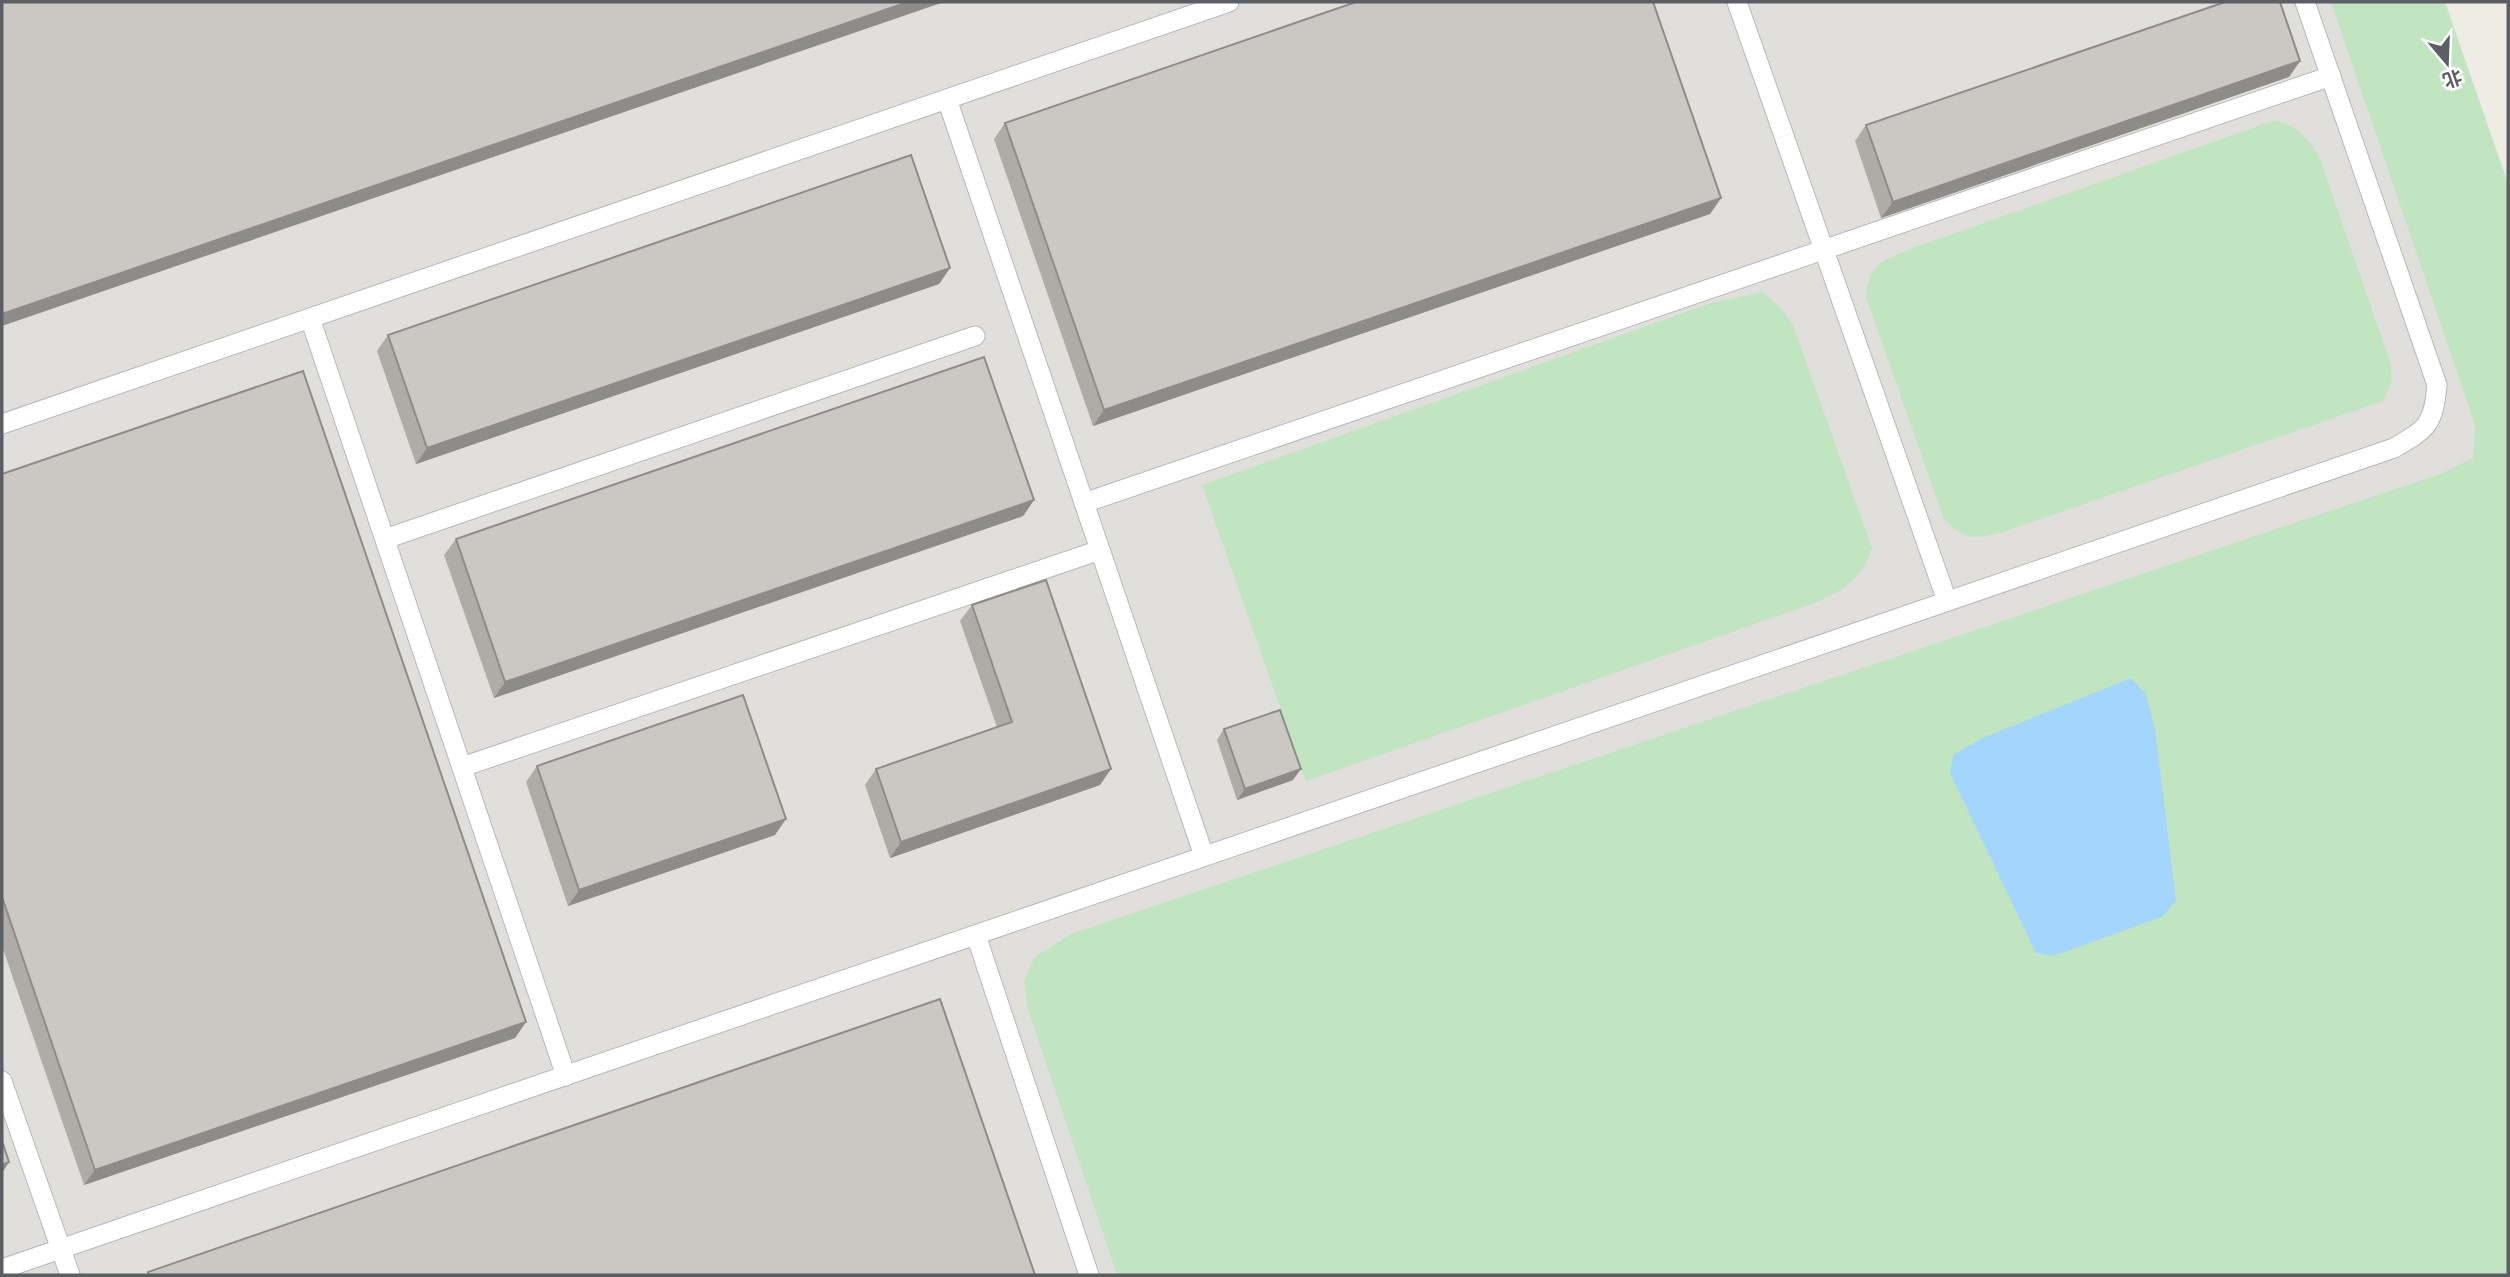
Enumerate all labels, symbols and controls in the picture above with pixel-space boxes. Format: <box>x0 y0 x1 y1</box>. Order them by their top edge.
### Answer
north arrow <box>2412 28 2482 98</box>
text: 北 <box>2440 65 2465 93</box>

